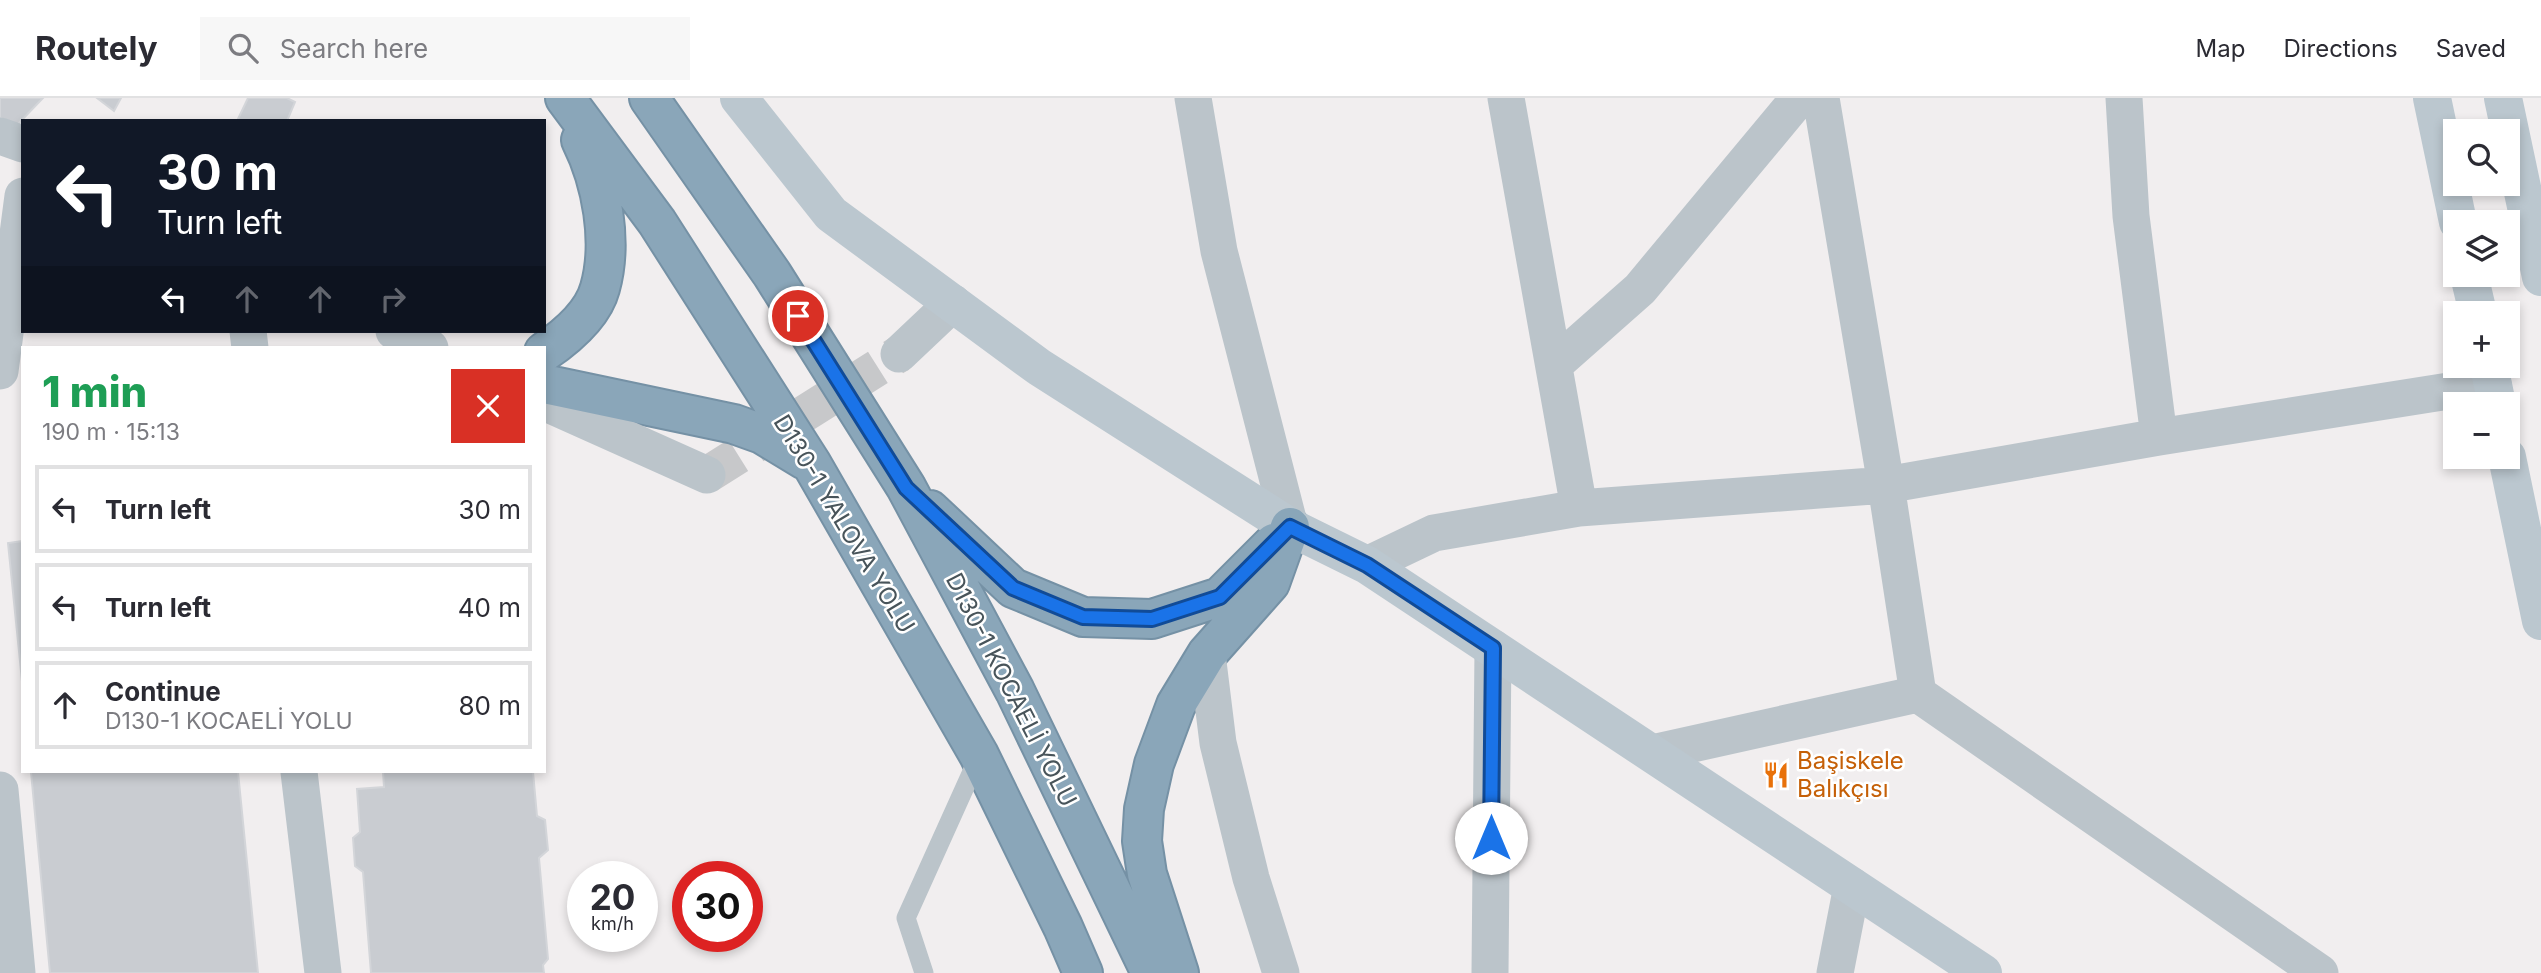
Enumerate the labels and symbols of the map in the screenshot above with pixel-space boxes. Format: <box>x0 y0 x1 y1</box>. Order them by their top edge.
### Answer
pin <box>768 286 828 346</box>
street label: D130-1 YALOVA YOLU <box>768 409 921 638</box>
street label: D130-1 KOCAELİ YOLU <box>940 568 1083 811</box>
place label: Başiskele Balıkçısı <box>1797 746 1904 803</box>
restaurant icon: Başiskele Balıkçısı <box>1761 760 1791 790</box>
position arrow <box>1454 801 1528 875</box>
speed limit sign: 30 <box>672 861 763 952</box>

